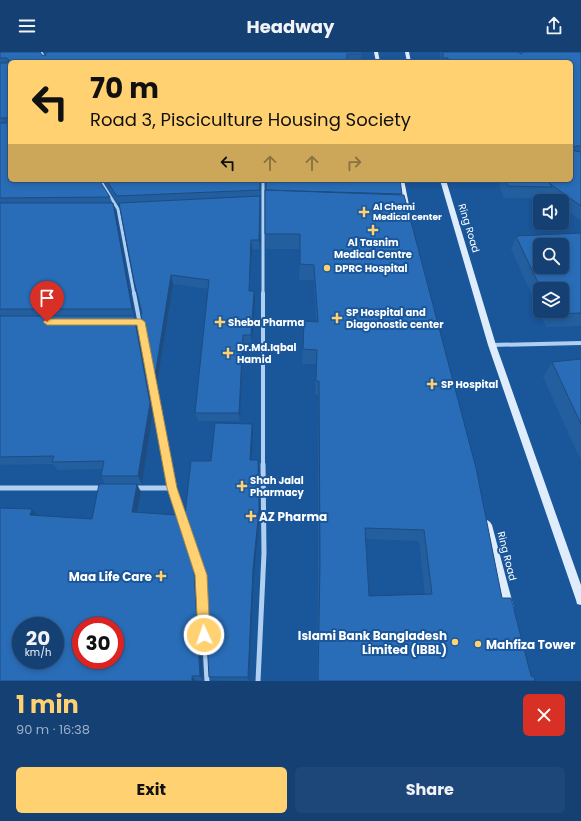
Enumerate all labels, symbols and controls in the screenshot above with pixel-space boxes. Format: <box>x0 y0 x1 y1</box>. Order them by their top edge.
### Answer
text: Headway <box>247 14 334 39</box>
icon: menu <box>16 15 38 37</box>
icon: share <box>543 15 565 37</box>
text: 70 m <box>90 69 159 108</box>
icon: left <box>24 76 76 128</box>
text: Road 3, Pisciculture Housing Society <box>90 107 411 132</box>
icon: left <box>217 152 239 174</box>
icon: ahead <box>259 152 281 174</box>
icon: ahead <box>301 152 323 174</box>
icon: right <box>343 152 365 174</box>
map controls <box>533 194 569 318</box>
button: sound <box>533 194 569 230</box>
place label: Al Chemi Medical center <box>373 201 442 223</box>
street label: Ring Road <box>454 202 484 254</box>
marker: Al Chemi Medical center <box>358 206 370 218</box>
marker: Al Tasnim Medical Centre <box>368 225 378 235</box>
place label: Al Tasnim Medical Centre <box>334 235 412 262</box>
button: search <box>533 238 569 274</box>
place label: DPRC Hospital <box>335 261 408 276</box>
marker: DPRC Hospital <box>322 263 332 273</box>
pin <box>30 281 64 322</box>
button: layers <box>533 282 569 318</box>
icon: arrive <box>36 287 58 309</box>
place label: SP Hospital and Diagonostic center <box>346 305 444 332</box>
marker: SP Hospital and Diagonostic center <box>331 312 343 324</box>
place label: Sheba Pharma <box>228 315 304 330</box>
marker: Sheba Pharma <box>215 317 225 327</box>
place label: Dr.Md.Iqbal Hamid <box>237 340 296 367</box>
marker: Dr.Md.Iqbal Hamid <box>222 347 234 359</box>
place label: SP Hospital <box>441 377 498 392</box>
marker: SP Hospital <box>426 378 438 390</box>
place label: Shah Jalal Pharmacy <box>250 473 304 500</box>
marker: Shah Jalal Pharmacy <box>237 481 247 491</box>
place label: AZ Pharma <box>259 508 327 525</box>
marker: AZ Pharma <box>246 511 256 521</box>
street label: Ring Road <box>494 530 520 582</box>
place label: Maa Life Care <box>69 568 153 585</box>
marker: Maa Life Care <box>155 570 167 582</box>
position arrow <box>183 614 225 656</box>
speed limit sign: 30 <box>72 617 124 669</box>
text: 20 <box>26 624 50 652</box>
place label: Islami Bank Bangladesh Limited (IBBL) <box>298 627 447 658</box>
place label: Mahfiza Tower <box>486 636 575 653</box>
marker: Islami Bank Bangladesh Limited (IBBL) <box>450 637 460 647</box>
marker: Mahfiza Tower <box>473 639 483 649</box>
text: km/h <box>25 645 51 660</box>
text: 1 min <box>16 688 79 721</box>
button: close <box>523 694 565 736</box>
text: 90 m · 16:38 <box>16 720 90 739</box>
button: Exit <box>16 767 287 813</box>
button: Share <box>295 767 565 813</box>

